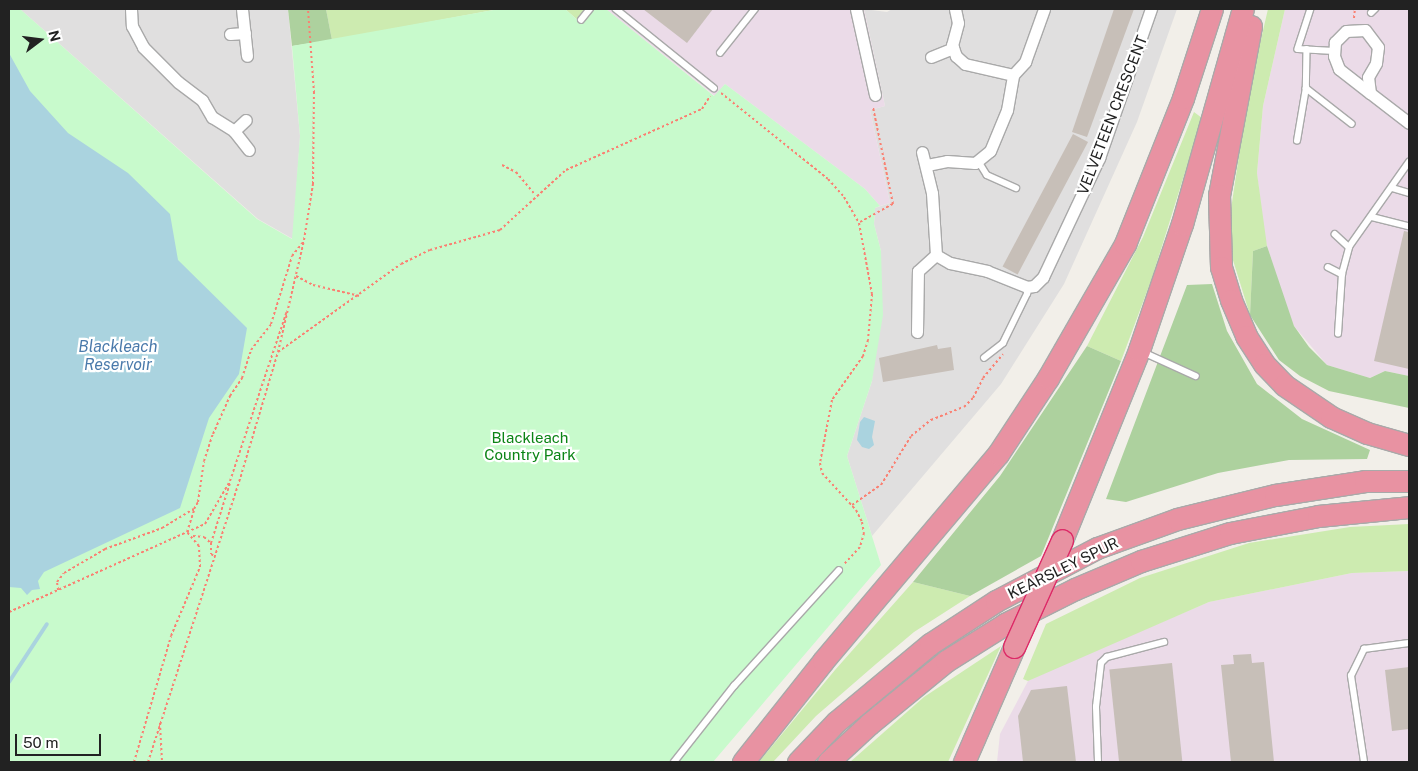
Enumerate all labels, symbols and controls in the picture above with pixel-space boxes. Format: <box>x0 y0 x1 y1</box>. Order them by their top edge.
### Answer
north arrow <box>15 15 65 65</box>
text: N <box>45 29 64 43</box>
street label: VELVETEEN CRESCENT <box>1073 33 1151 197</box>
water label: Blackleach Reservoir <box>78 337 158 375</box>
park label: Blackleach Country Park <box>484 428 576 463</box>
street label: KEARSLEY SPUR <box>1005 533 1121 603</box>
scale bar <box>18 724 104 756</box>
text: 50 m <box>23 734 58 751</box>

